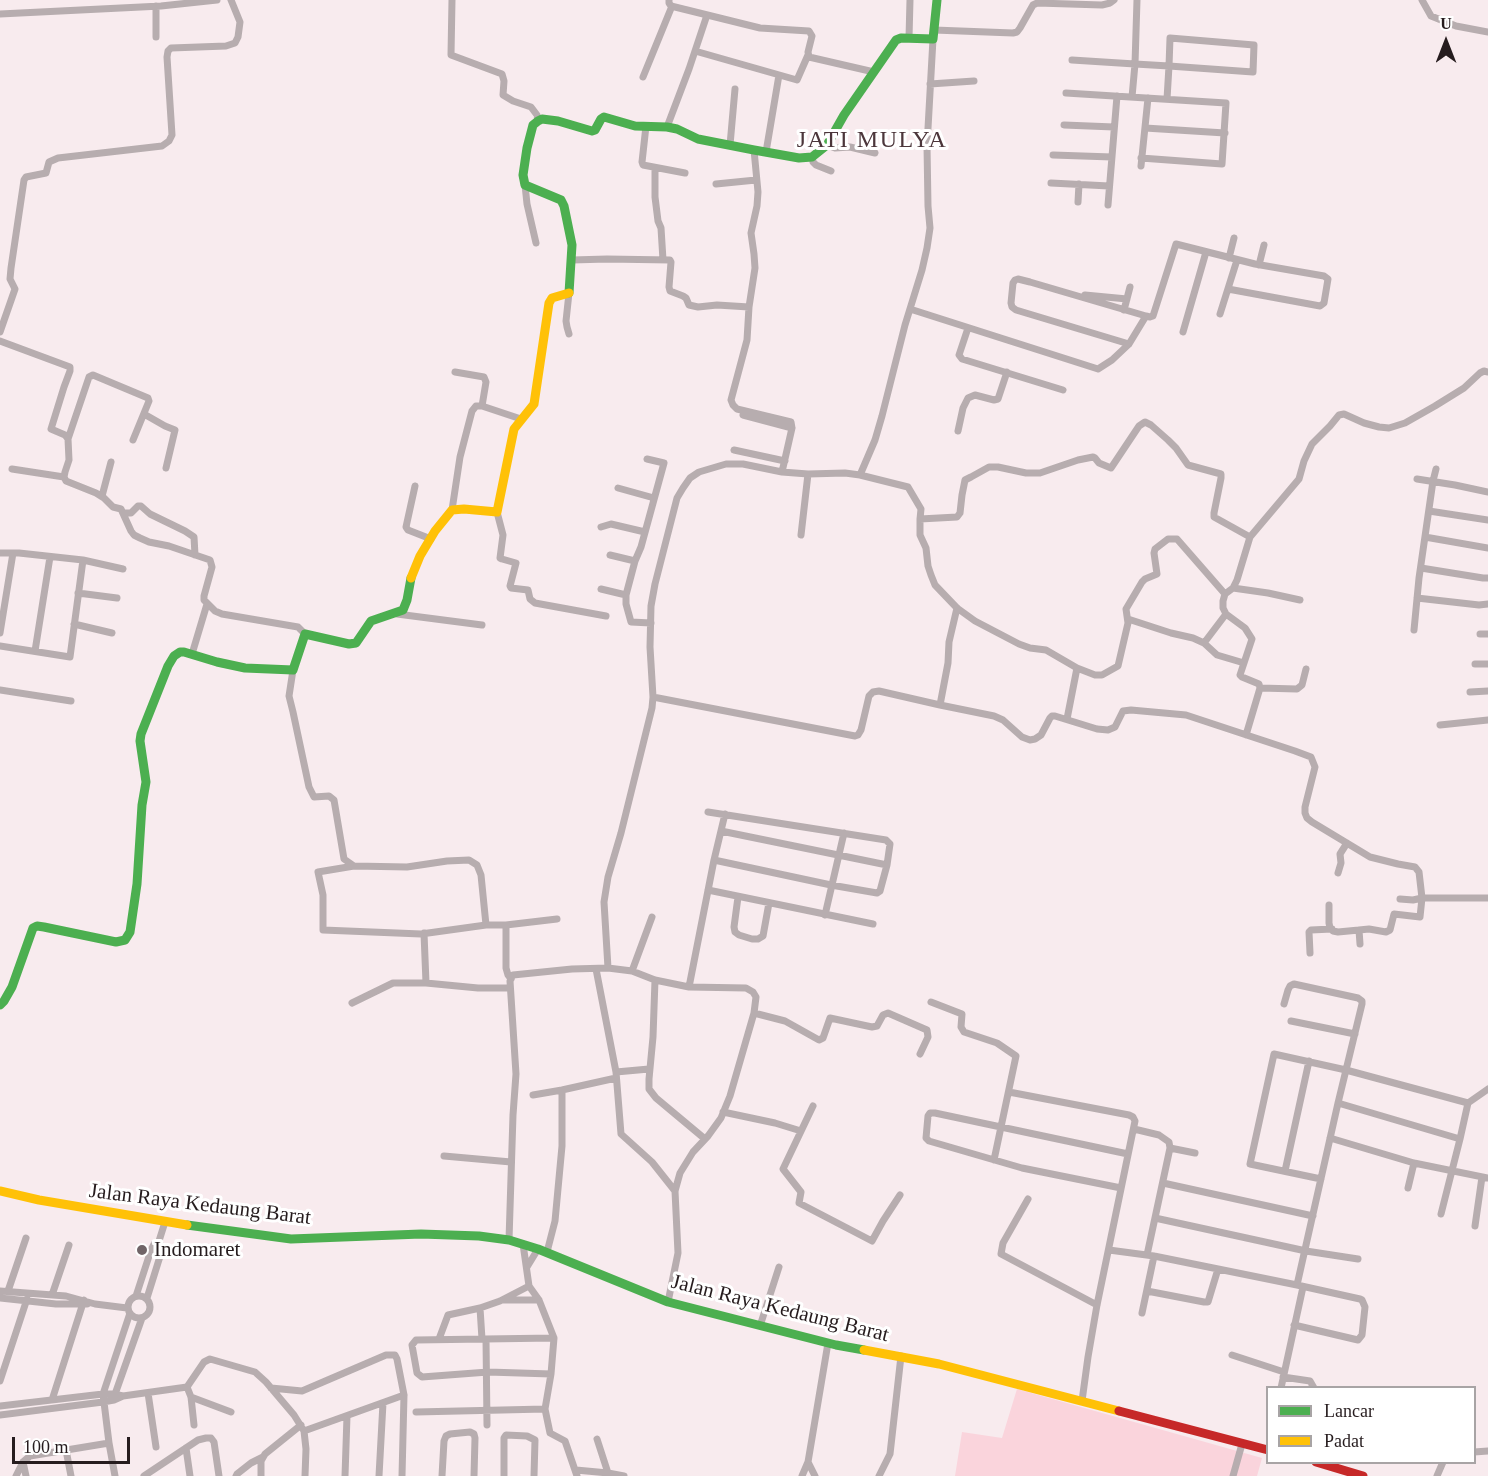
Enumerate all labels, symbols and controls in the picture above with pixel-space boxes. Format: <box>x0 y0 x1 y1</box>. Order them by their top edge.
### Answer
north arrow <box>1416 12 1476 72</box>
text: U <box>1440 15 1452 32</box>
district label: JATI MULYA <box>797 127 947 155</box>
street label: Jalan Raya Kedaung Barat <box>88 1179 312 1231</box>
place label: Indomaret <box>154 1237 240 1263</box>
marker: Indomaret <box>135 1243 149 1257</box>
street label: Jalan Raya Kedaung Barat <box>669 1270 891 1348</box>
legend <box>1266 1386 1476 1464</box>
text: Lancar <box>1324 1401 1374 1421</box>
scale bar <box>15 1425 134 1463</box>
text: Padat <box>1324 1431 1364 1451</box>
text: 100 m <box>23 1437 69 1457</box>

